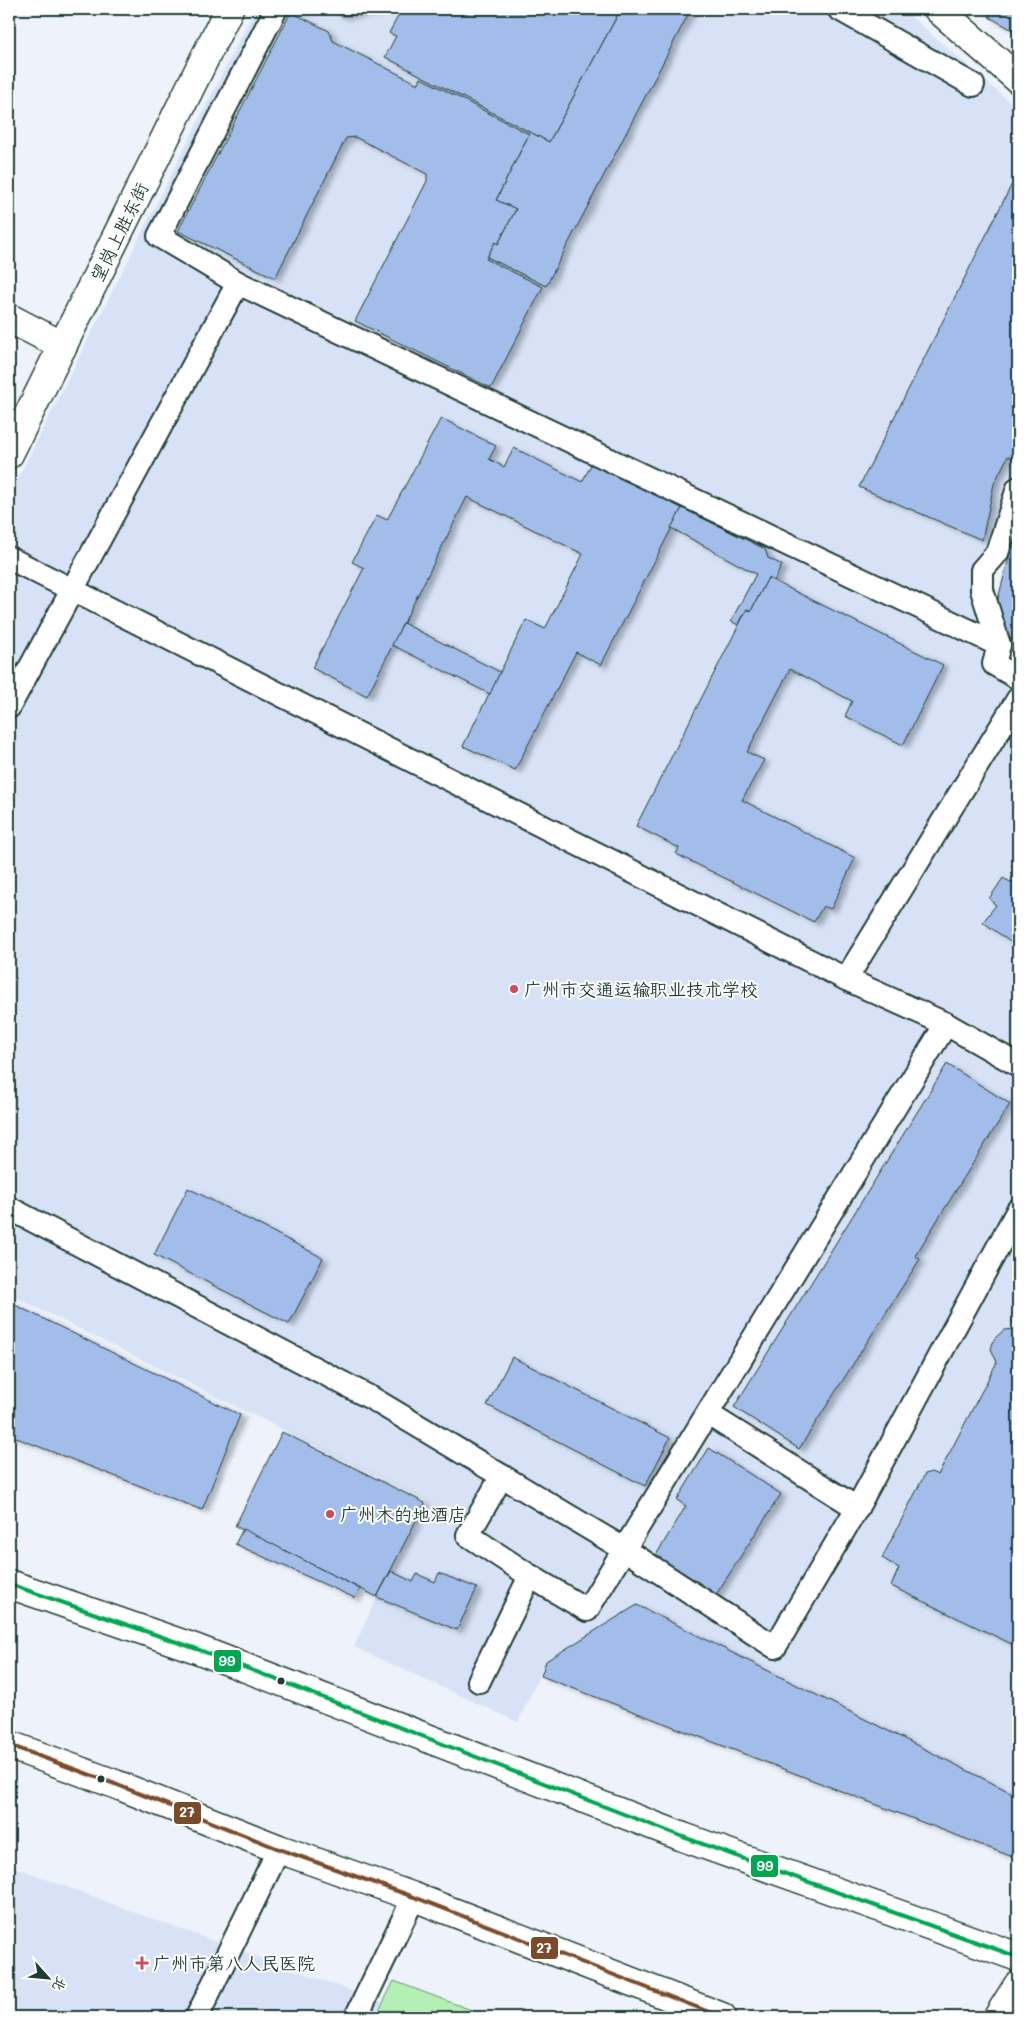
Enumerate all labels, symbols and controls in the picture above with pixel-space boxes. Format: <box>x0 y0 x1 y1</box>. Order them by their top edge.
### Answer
street label: 望岗上胜东街 <box>85 178 153 286</box>
place label: 广州市交通运输职业技术学校 <box>524 977 758 1001</box>
marker: 广州市交通运输职业技术学校 <box>508 983 520 995</box>
place label: 广州木的地酒店 <box>340 1502 466 1526</box>
marker: 广州木的地酒店 <box>324 1508 336 1520</box>
line badge: 99 <box>213 1649 242 1673</box>
text: 99 <box>219 1651 236 1670</box>
unlabelled marker <box>276 1676 286 1686</box>
unlabelled marker <box>96 1774 106 1784</box>
line badge: 27 <box>173 1801 202 1825</box>
text: 27 <box>179 1802 195 1821</box>
line badge: 99 <box>750 1854 779 1878</box>
text: 99 <box>757 1856 774 1875</box>
line badge: 27 <box>530 1936 559 1960</box>
text: 27 <box>536 1938 552 1957</box>
place label: 广州市第八人民医院 <box>153 1951 315 1975</box>
north arrow <box>22 1954 72 2004</box>
marker: 广州市第八人民医院 <box>135 1956 149 1970</box>
text: 北 <box>48 1974 72 1995</box>

